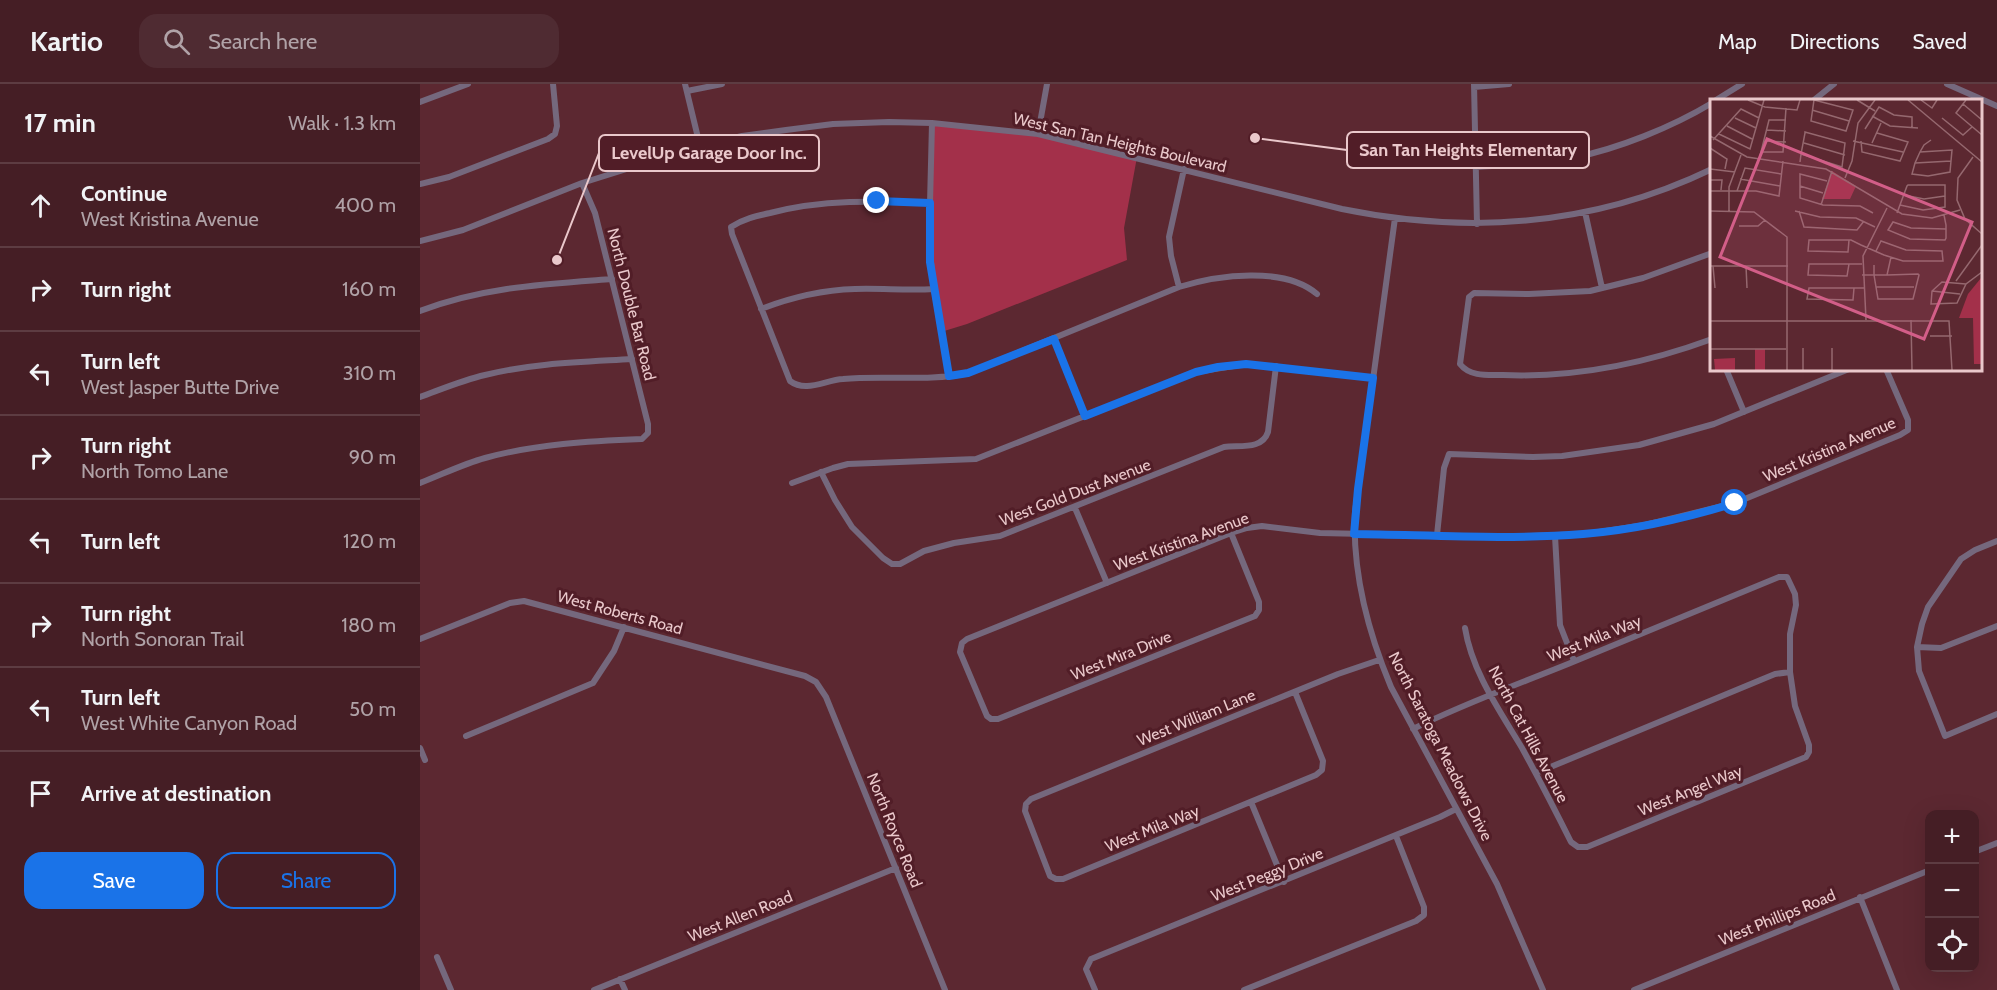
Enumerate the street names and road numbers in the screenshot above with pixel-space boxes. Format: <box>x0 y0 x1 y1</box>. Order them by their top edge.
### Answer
street label: West San Tan Heights Boulevard <box>1011 109 1228 176</box>
street label: North Double Bar Road <box>603 226 660 382</box>
street label: West Kristina Avenue <box>1760 413 1898 486</box>
street label: West Gold Dust Avenue <box>997 455 1153 530</box>
street label: West Kristina Avenue <box>1111 508 1251 575</box>
street label: West Roberts Road <box>555 587 685 638</box>
street label: West Mila Way <box>1544 611 1644 666</box>
street label: West Mira Drive <box>1068 627 1174 684</box>
street label: North Saratoga Meadows Drive <box>1385 649 1497 844</box>
street label: North Cat Hills Avenue <box>1484 663 1573 806</box>
street label: West William Lane <box>1134 685 1258 750</box>
street label: West Angel Way <box>1635 761 1745 820</box>
street label: North Royce Road <box>863 770 926 890</box>
street label: West Mila Way <box>1102 801 1202 856</box>
street label: West Peggy Drive <box>1208 843 1326 906</box>
street label: West Phillips Road <box>1716 885 1838 950</box>
street label: West Allen Road <box>685 887 795 946</box>

